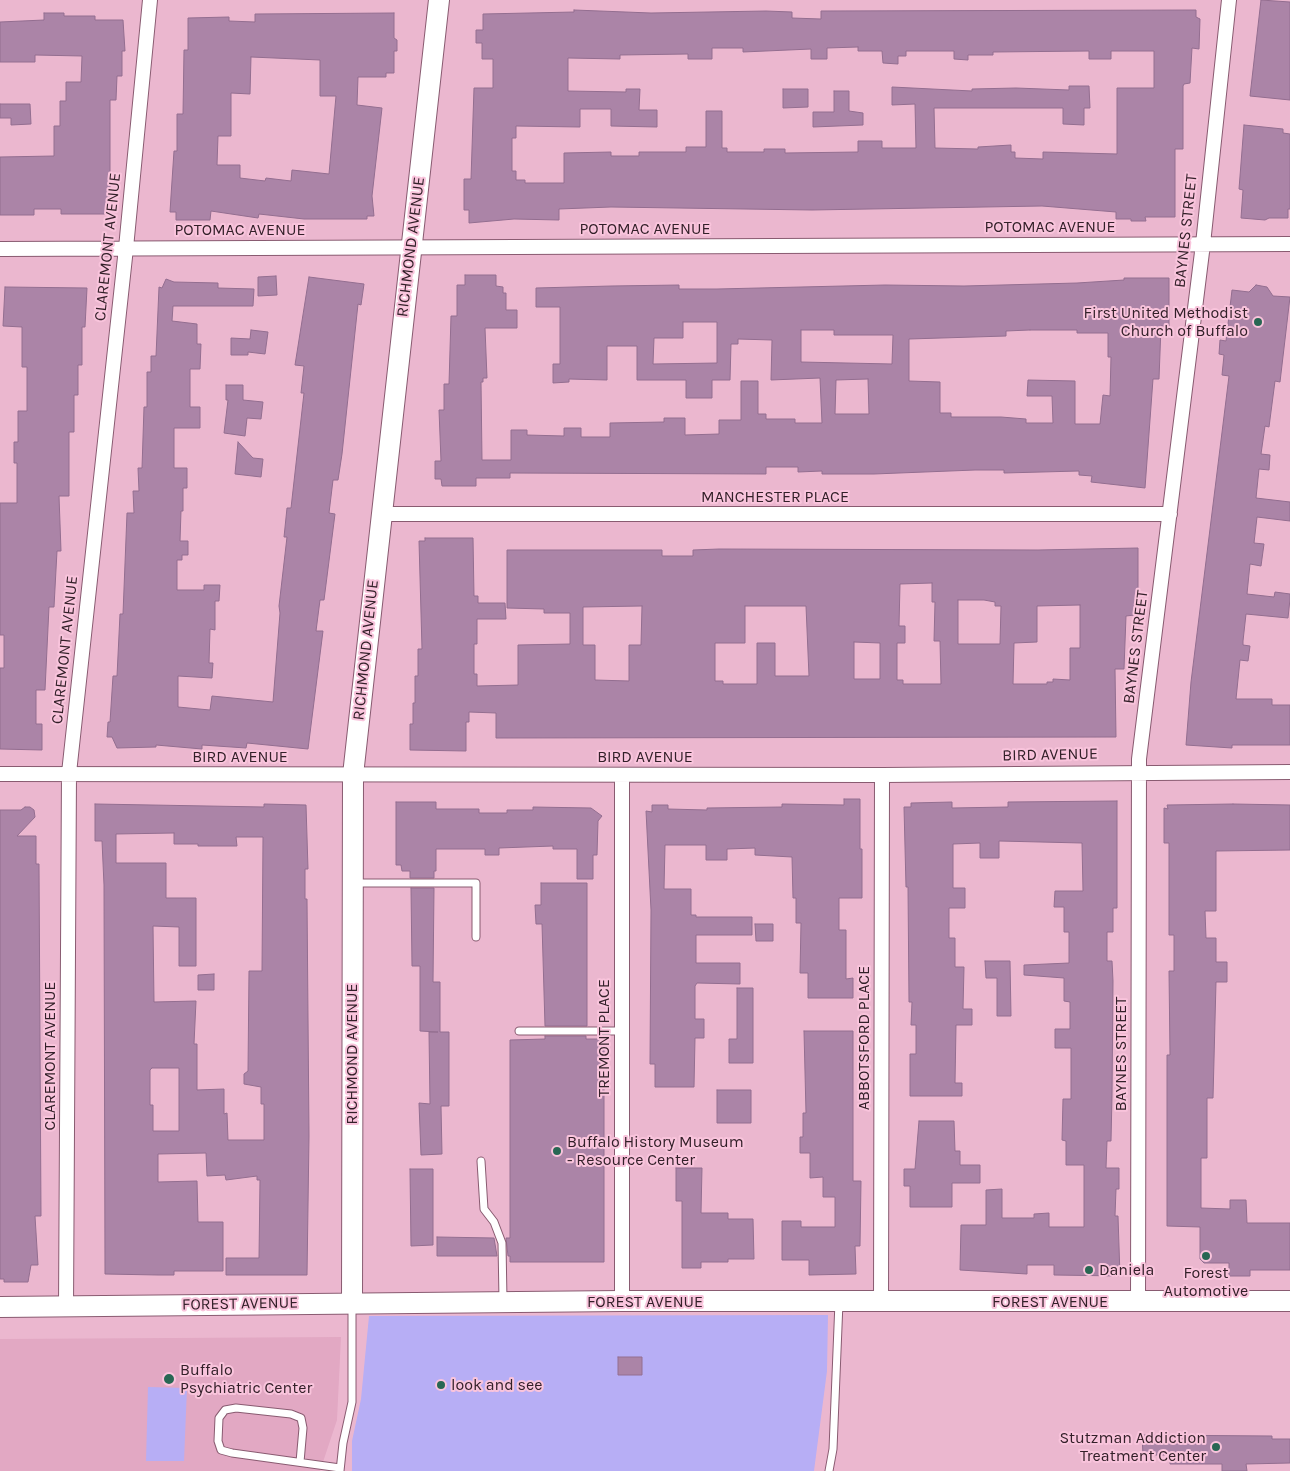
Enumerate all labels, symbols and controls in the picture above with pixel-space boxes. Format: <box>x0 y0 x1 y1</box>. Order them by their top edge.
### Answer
street label: CLAREMONT AVENUE <box>91 172 125 322</box>
street label: BAYNES STREET <box>1170 173 1202 289</box>
street label: RICHMOND AVENUE <box>393 176 429 318</box>
street label: POTOMAC AVENUE <box>985 217 1115 237</box>
street label: POTOMAC AVENUE <box>580 219 710 239</box>
street label: POTOMAC AVENUE <box>175 220 305 240</box>
place label: First United Methodist Church of Buffalo <box>1084 303 1248 341</box>
marker: First United Methodist Church of Buffalo <box>1252 316 1264 328</box>
street label: MANCHESTER PLACE <box>701 487 849 507</box>
street label: CLAREMONT AVENUE <box>48 575 82 725</box>
street label: RICHMOND AVENUE <box>349 579 383 721</box>
street label: BAYNES STREET <box>1120 589 1152 705</box>
street label: BIRD AVENUE <box>1002 745 1098 765</box>
street label: BIRD AVENUE <box>192 747 288 767</box>
street label: BIRD AVENUE <box>597 747 693 767</box>
street label: ABBOTSFORD PLACE <box>854 966 874 1110</box>
street label: TREMONT PLACE <box>594 979 614 1097</box>
street label: CLAREMONT AVENUE <box>40 981 60 1131</box>
street label: RICHMOND AVENUE <box>342 983 362 1125</box>
street label: BAYNES STREET <box>1111 997 1131 1111</box>
place label: Buffalo History Museum - Resource Center <box>567 1132 744 1170</box>
marker: Buffalo History Museum - Resource Center <box>551 1145 563 1157</box>
marker: Forest Automotive <box>1200 1250 1212 1262</box>
place label: Daniela <box>1099 1260 1154 1280</box>
place label: Forest Automotive <box>1164 1263 1248 1301</box>
marker: Daniela <box>1083 1264 1095 1276</box>
street label: FOREST AVENUE <box>587 1292 703 1312</box>
street label: FOREST AVENUE <box>992 1292 1108 1312</box>
street label: FOREST AVENUE <box>182 1293 298 1315</box>
place label: Buffalo Psychiatric Center <box>180 1360 312 1398</box>
marker: Buffalo Psychiatric Center <box>162 1372 176 1386</box>
place label: look and see <box>451 1375 542 1395</box>
marker: look and see <box>435 1379 447 1391</box>
place label: Stutzman Addiction Treatment Center <box>1059 1428 1206 1466</box>
marker: Stutzman Addiction Treatment Center <box>1210 1441 1222 1453</box>

